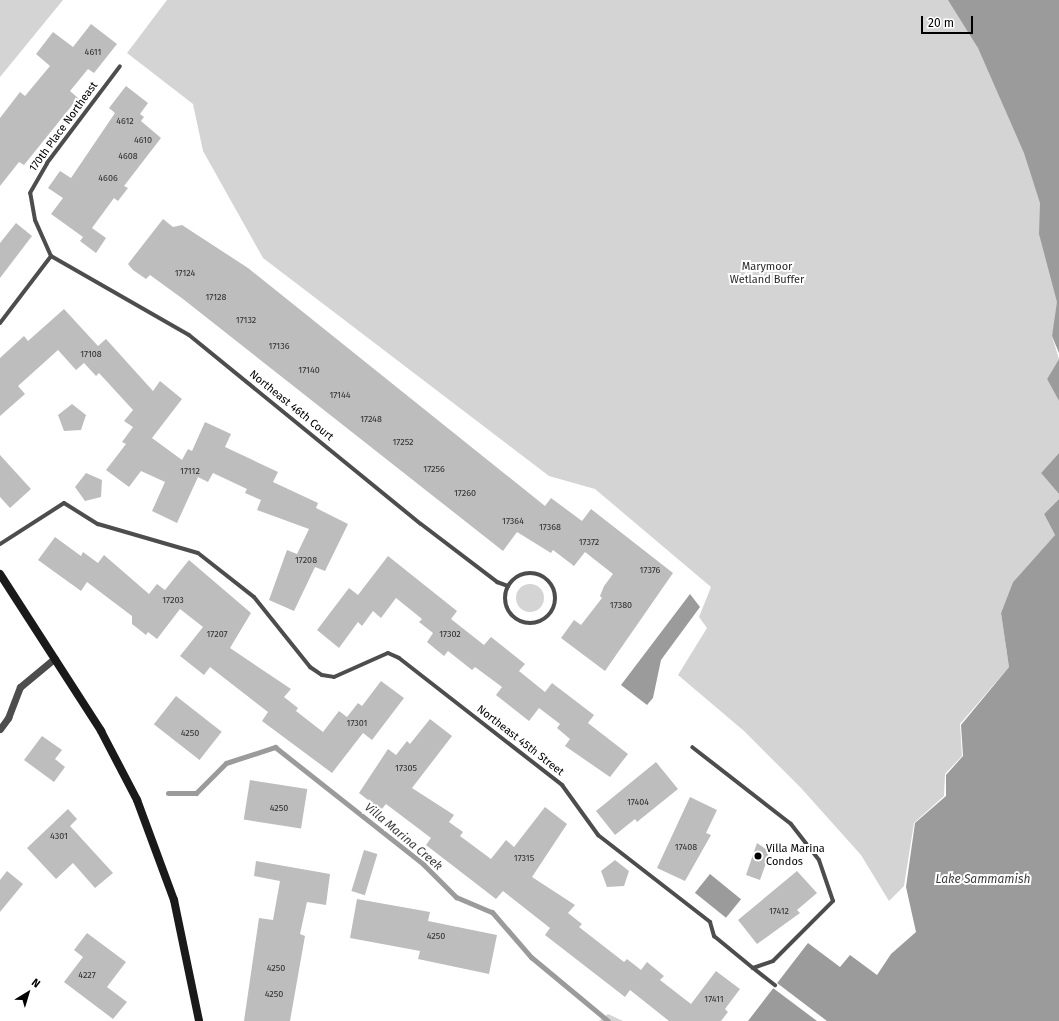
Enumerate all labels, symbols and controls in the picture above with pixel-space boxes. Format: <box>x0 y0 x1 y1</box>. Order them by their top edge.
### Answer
scale bar <box>923 8 975 34</box>
text: 20 m <box>928 16 954 30</box>
house number: 4611 <box>85 47 101 57</box>
street label: 170th Place Northeast <box>27 80 101 174</box>
house number: 4612 <box>116 116 134 126</box>
house number: 4610 <box>134 135 152 145</box>
house number: 4608 <box>118 151 138 161</box>
house number: 4606 <box>98 173 118 183</box>
park label: Marymoor Wetland Buffer <box>730 261 804 287</box>
house number: 17124 <box>175 268 195 278</box>
house number: 17128 <box>205 292 227 302</box>
house number: 17132 <box>236 315 256 325</box>
house number: 17136 <box>269 341 289 351</box>
house number: 17108 <box>80 349 102 359</box>
house number: 17140 <box>298 365 320 375</box>
street label: Northeast 46th Court <box>246 368 336 444</box>
house number: 17144 <box>329 390 351 400</box>
house number: 17248 <box>360 414 382 424</box>
house number: 17252 <box>392 437 414 447</box>
house number: 17256 <box>423 464 445 474</box>
house number: 17112 <box>180 466 200 476</box>
house number: 17260 <box>454 488 476 498</box>
house number: 17364 <box>502 516 524 526</box>
house number: 17368 <box>539 522 561 532</box>
house number: 17372 <box>579 537 599 547</box>
house number: 17208 <box>295 555 317 565</box>
house number: 17376 <box>640 565 660 575</box>
house number: 17203 <box>162 595 184 605</box>
house number: 17380 <box>610 600 632 610</box>
house number: 17207 <box>206 629 228 639</box>
house number: 17302 <box>439 629 461 639</box>
street label: Northeast 45th Street <box>474 703 566 779</box>
house number: 17301 <box>347 718 367 728</box>
house number: 4250 <box>181 728 199 738</box>
house number: 17305 <box>395 763 417 773</box>
house number: 17404 <box>627 797 649 807</box>
water label: Villa Marina Creek <box>361 800 445 874</box>
house number: 4250 <box>270 803 288 813</box>
house number: 4301 <box>50 831 68 841</box>
house number: 17408 <box>675 842 697 852</box>
place label: Villa Marina Condos <box>766 843 825 869</box>
marker: Villa Marina Condos <box>753 851 763 861</box>
house number: 17315 <box>514 853 534 863</box>
water label: Lake Sammamish <box>936 873 1030 887</box>
house number: 17412 <box>769 906 789 916</box>
house number: 4250 <box>427 931 445 941</box>
house number: 4250 <box>267 963 285 973</box>
house number: 4227 <box>78 970 96 980</box>
north arrow <box>8 973 48 1013</box>
text: N <box>29 976 43 991</box>
house number: 4250 <box>265 989 283 999</box>
house number: 17411 <box>704 994 724 1004</box>

